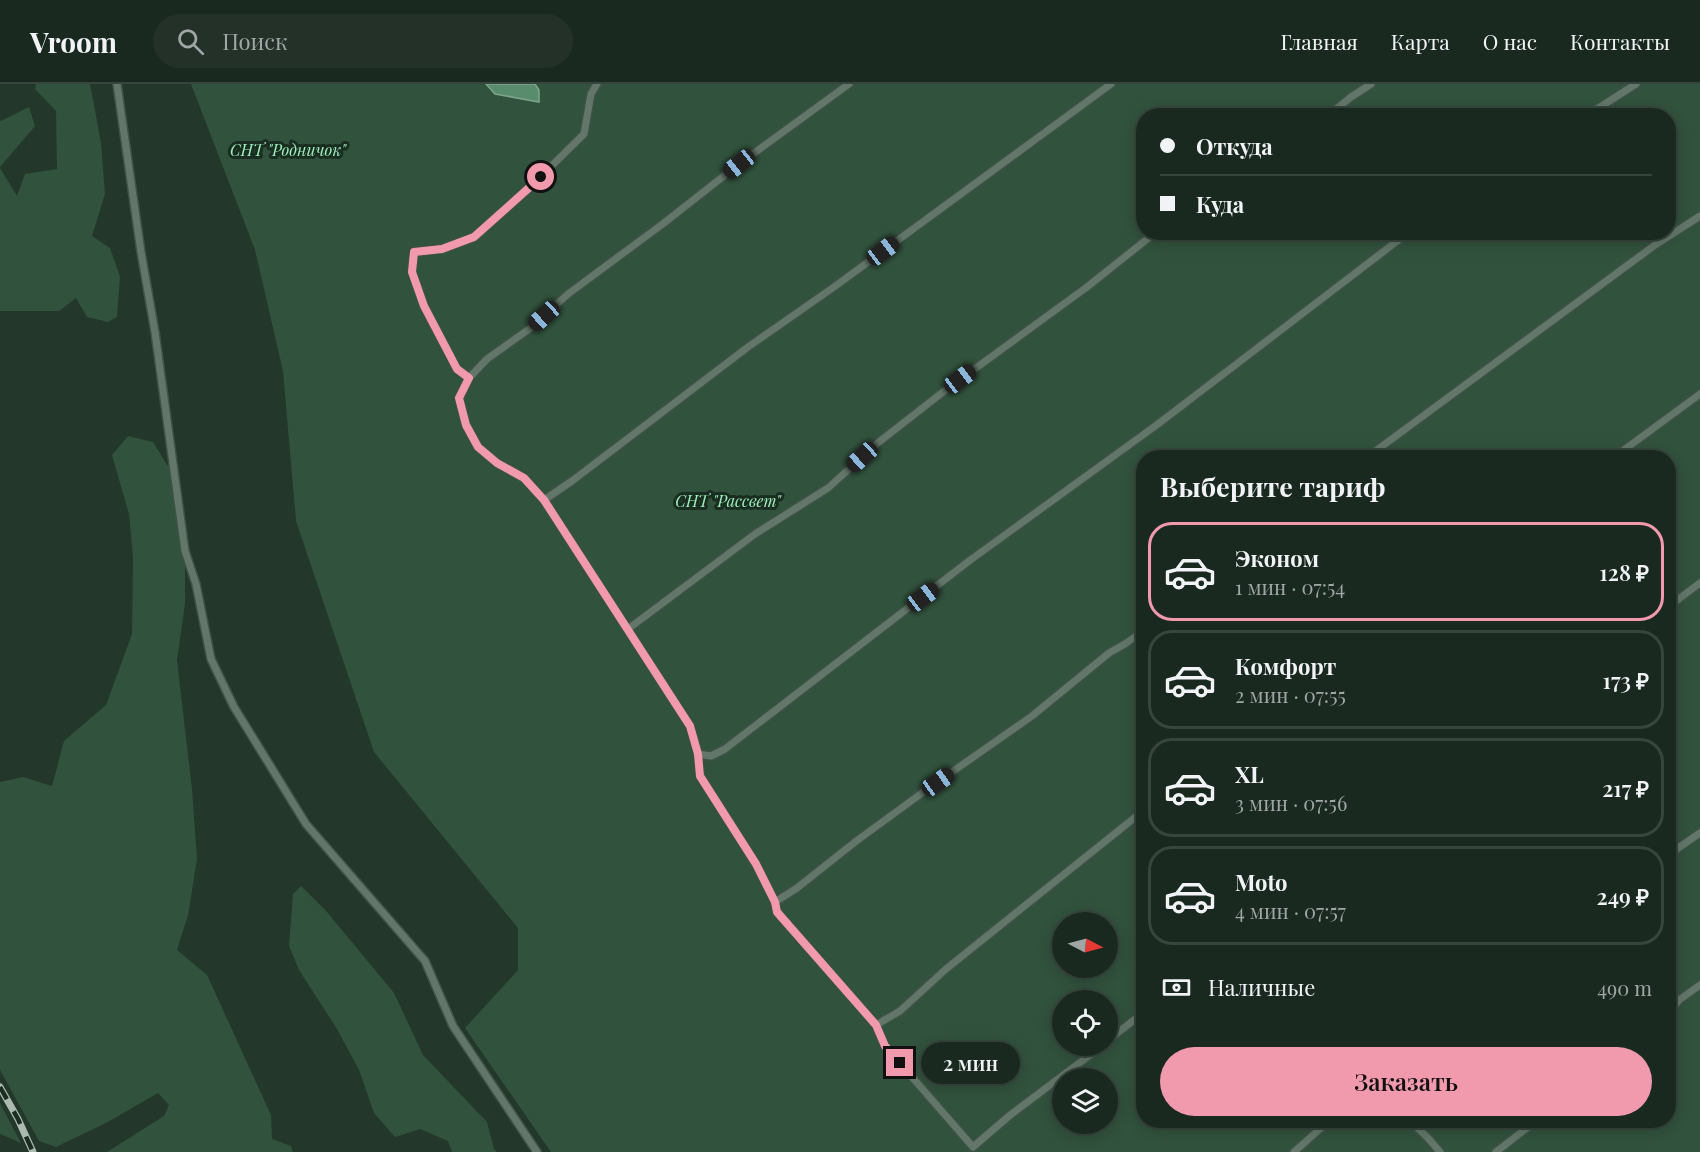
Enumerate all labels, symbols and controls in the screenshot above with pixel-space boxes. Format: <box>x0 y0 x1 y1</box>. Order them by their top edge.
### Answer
search box <box>153 14 573 68</box>
text: Vroom <box>30 23 117 60</box>
icon: search <box>174 25 207 58</box>
text: Поиск <box>222 26 288 56</box>
text: Главная <box>1280 27 1358 55</box>
text: Карта <box>1391 27 1450 55</box>
text: О нас <box>1483 27 1537 55</box>
text: Контакты <box>1570 27 1670 55</box>
text: Откуда <box>1196 131 1273 161</box>
park label: СНТ "Родничок" <box>230 139 347 160</box>
car <box>719 146 759 182</box>
route start <box>527 163 554 190</box>
text: Куда <box>1196 189 1244 219</box>
car <box>863 233 903 269</box>
car <box>525 297 563 335</box>
car <box>940 361 980 397</box>
car <box>843 438 881 476</box>
text: Выберите тариф <box>1160 468 1386 504</box>
park label: СНТ "Рассвет" <box>675 490 782 511</box>
text: Эконом <box>1235 543 1319 573</box>
icon: car <box>1163 545 1217 599</box>
text: 128 ₽ <box>1599 557 1649 587</box>
text: 1 мин · 07:54 <box>1235 573 1345 600</box>
car <box>903 579 943 615</box>
text: Комфорт <box>1235 651 1336 681</box>
icon: car <box>1163 653 1217 707</box>
text: 173 ₽ <box>1603 665 1649 695</box>
text: 2 мин · 07:55 <box>1235 681 1346 708</box>
text: XL <box>1235 759 1264 789</box>
icon: car <box>1163 761 1217 815</box>
car <box>918 764 958 800</box>
text: 217 ₽ <box>1602 773 1649 803</box>
text: 3 мин · 07:56 <box>1235 789 1347 816</box>
text: Moto <box>1235 867 1288 897</box>
icon: car <box>1163 869 1217 923</box>
text: 249 ₽ <box>1597 881 1649 911</box>
text: 4 мин · 07:57 <box>1235 897 1346 924</box>
north arrow <box>1052 912 1118 978</box>
map controls <box>1052 912 1118 1134</box>
icon: cash <box>1160 971 1193 1004</box>
text: Наличные <box>1208 972 1315 1002</box>
text: 490 m <box>1597 974 1652 1001</box>
button: locate <box>1052 990 1118 1056</box>
callout: 2 мин <box>921 1042 1020 1084</box>
button: Заказать <box>1160 1047 1652 1116</box>
route end <box>886 1049 913 1076</box>
text: 2 мин <box>943 1049 998 1076</box>
button: layers <box>1052 1068 1118 1134</box>

